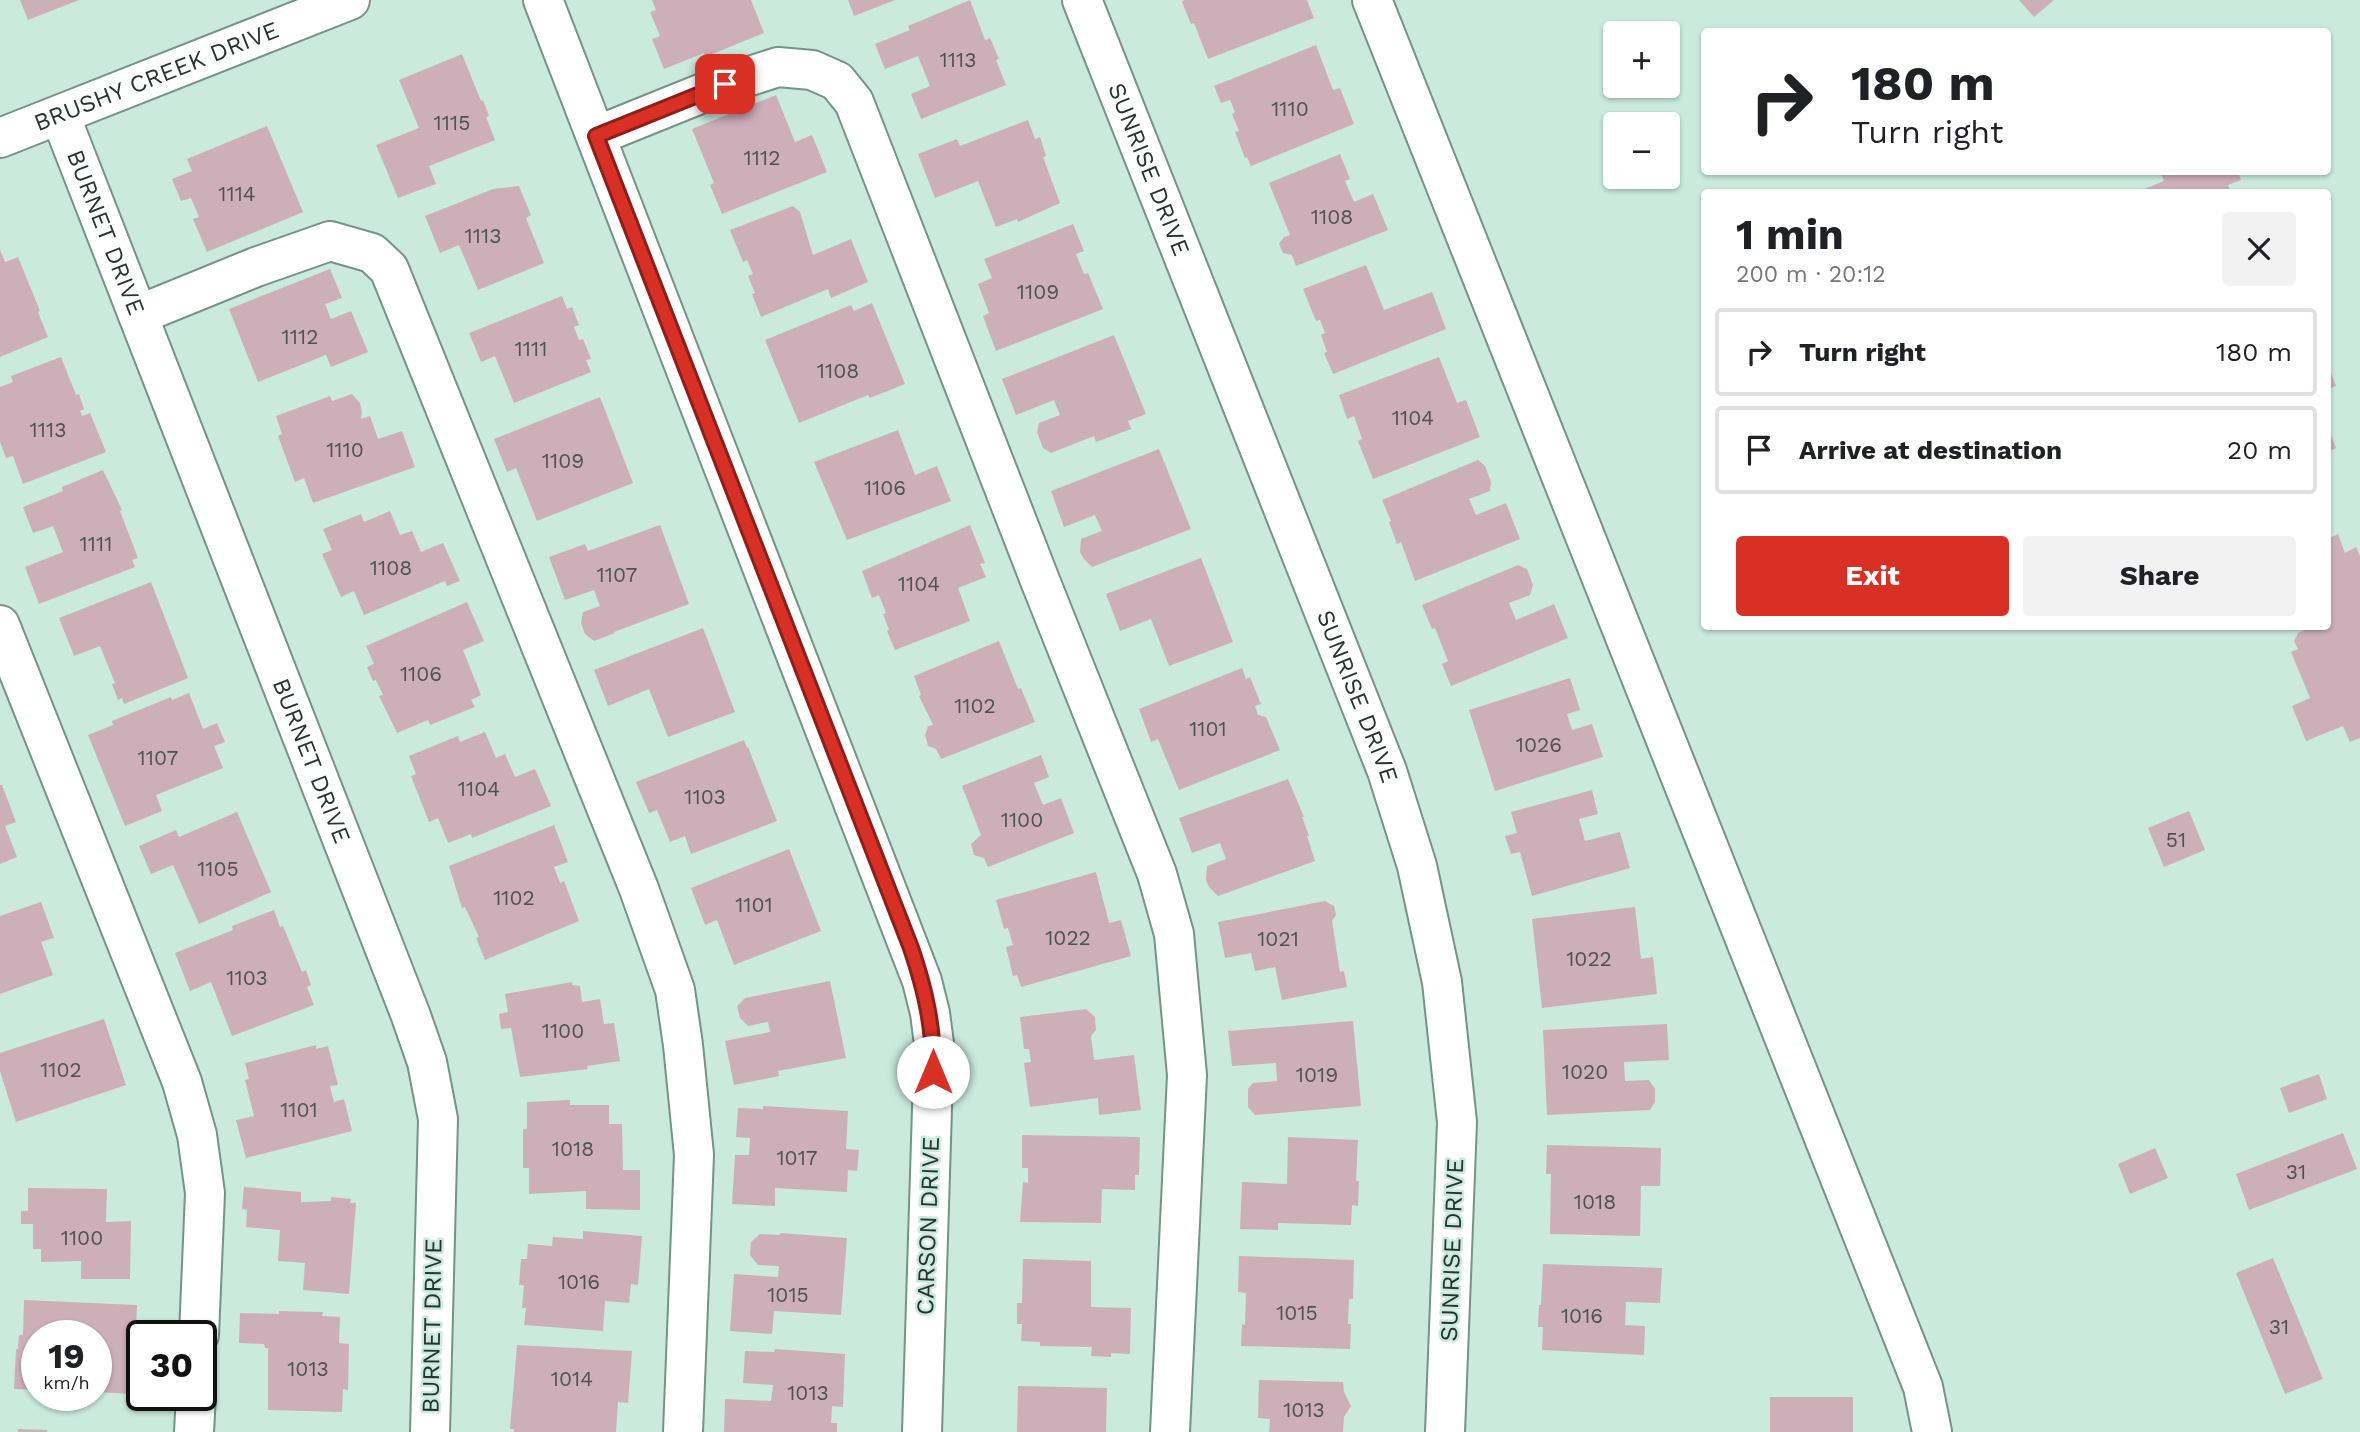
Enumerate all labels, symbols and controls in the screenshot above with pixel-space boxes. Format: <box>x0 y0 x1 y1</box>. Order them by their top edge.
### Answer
street label: BRUSHY CREEK DRIVE <box>30 16 283 137</box>
map controls <box>1603 21 1680 189</box>
button: + <box>1603 21 1680 98</box>
house number: 1113 <box>940 47 976 72</box>
pin <box>695 54 755 114</box>
text: 180 m <box>1851 54 1995 112</box>
icon: right <box>1736 56 1827 147</box>
icon: arrive <box>706 65 744 103</box>
street label: SUNRISE DRIVE <box>1102 79 1196 260</box>
house number: 1110 <box>1271 96 1309 121</box>
house number: 1115 <box>434 110 470 135</box>
button: − <box>1603 112 1680 189</box>
text: Turn right <box>1851 113 2003 151</box>
house number: 1112 <box>744 145 780 170</box>
street label: BURNET DRIVE <box>61 146 151 319</box>
house number: 1114 <box>218 181 256 206</box>
house number: 1108 <box>1311 204 1353 229</box>
text: 1 min <box>1736 210 1844 259</box>
button: close <box>2222 212 2296 286</box>
house number: 1113 <box>465 223 501 248</box>
text: 200 m · 20:12 <box>1736 261 1886 288</box>
house number: 1109 <box>1017 279 1059 304</box>
house number: 1112 <box>282 324 318 349</box>
icon: right <box>1740 333 1778 371</box>
house number: 1111 <box>515 336 547 361</box>
text: Turn right <box>1799 337 1926 367</box>
text: 180 m <box>2216 337 2292 367</box>
house number: 1108 <box>817 358 859 383</box>
house number: 1104 <box>1392 405 1434 430</box>
house number: 1113 <box>30 417 66 442</box>
icon: arrive <box>1740 431 1778 469</box>
text: Arrive at destination <box>1799 435 2062 465</box>
text: 20 m <box>2227 435 2292 465</box>
house number: 1110 <box>326 437 364 462</box>
house number: 1109 <box>542 448 584 473</box>
house number: 1106 <box>864 475 906 500</box>
house number: 1111 <box>80 531 112 556</box>
button: Exit <box>1736 536 2009 616</box>
button: Share <box>2023 536 2296 616</box>
house number: 1108 <box>370 555 412 580</box>
house number: 1107 <box>597 562 638 587</box>
house number: 1104 <box>898 571 940 596</box>
street label: SUNRISE DRIVE <box>1311 606 1404 786</box>
house number: 1106 <box>400 661 442 686</box>
street label: BURNET DRIVE <box>267 674 356 847</box>
house number: 1102 <box>954 693 996 718</box>
house number: 1101 <box>1189 716 1227 741</box>
house number: 1026 <box>1516 732 1562 757</box>
house number: 1107 <box>138 745 179 770</box>
house number: 1104 <box>458 776 500 801</box>
house number: 1103 <box>684 784 726 809</box>
house number: 1100 <box>1001 807 1043 832</box>
house number: 51 <box>2166 827 2186 852</box>
house number: 1105 <box>197 856 239 881</box>
house number: 1102 <box>493 885 535 910</box>
house number: 1101 <box>735 892 773 917</box>
house number: 1022 <box>1045 925 1091 950</box>
house number: 1021 <box>1257 926 1299 951</box>
house number: 1022 <box>1566 946 1612 971</box>
house number: 1103 <box>226 965 268 990</box>
house number: 1100 <box>542 1018 584 1043</box>
position arrow <box>896 1035 970 1109</box>
house number: 1102 <box>40 1057 82 1082</box>
house number: 1020 <box>1562 1059 1608 1084</box>
house number: 1019 <box>1296 1062 1338 1087</box>
house number: 1101 <box>280 1097 318 1122</box>
house number: 1018 <box>552 1136 594 1161</box>
street label: CARSON DRIVE <box>911 1136 945 1316</box>
house number: 1017 <box>776 1145 818 1170</box>
street label: SUNRISE DRIVE <box>1435 1158 1469 1342</box>
house number: 31 <box>2286 1159 2306 1184</box>
house number: 1018 <box>1574 1189 1616 1214</box>
house number: 1100 <box>61 1225 103 1250</box>
street label: BURNET DRIVE <box>416 1238 448 1414</box>
house number: 1016 <box>558 1269 600 1294</box>
house number: 1015 <box>767 1282 809 1307</box>
house number: 1015 <box>1276 1300 1318 1325</box>
house number: 1016 <box>1561 1303 1603 1328</box>
house number: 31 <box>2269 1314 2289 1339</box>
speed limit sign: 30 <box>126 1320 217 1411</box>
text: 19 <box>48 1335 85 1377</box>
house number: 1013 <box>287 1356 329 1381</box>
house number: 1014 <box>551 1366 593 1391</box>
text: km/h <box>43 1372 90 1393</box>
house number: 1013 <box>787 1380 829 1405</box>
house number: 1013 <box>1283 1397 1325 1422</box>

